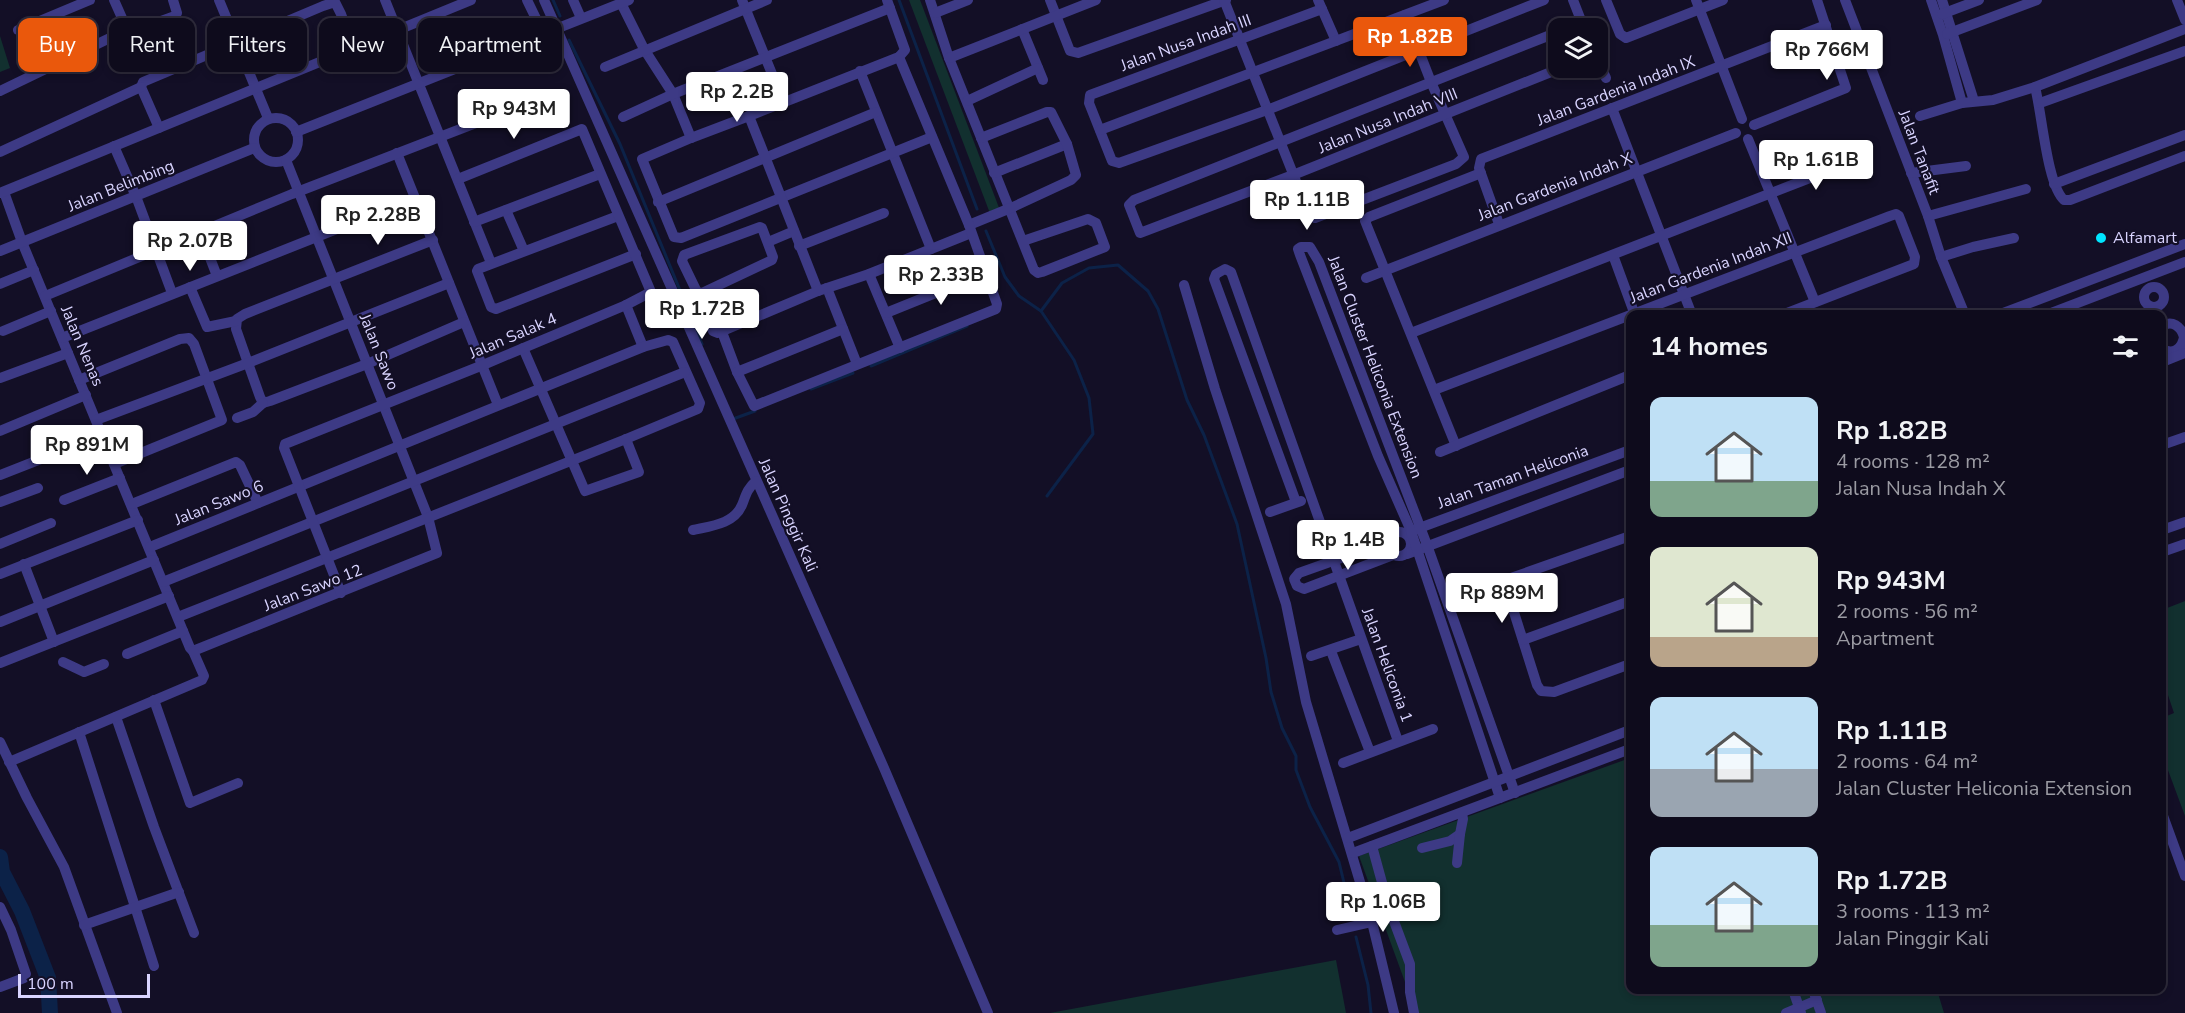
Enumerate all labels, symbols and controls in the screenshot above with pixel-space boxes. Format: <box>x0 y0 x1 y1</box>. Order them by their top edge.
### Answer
street label: Jalan Nusa Indah III <box>1117 9 1254 77</box>
pin: Rp 1.82B <box>1348 17 1472 68</box>
chip: Buy <box>18 18 97 72</box>
chip: Rent <box>109 18 195 72</box>
chip: Filters <box>207 18 307 72</box>
chip: New <box>319 18 406 72</box>
chip: Apartment <box>418 18 562 72</box>
map controls <box>1548 18 1608 78</box>
button: layers <box>1548 18 1608 78</box>
text: Rp 1.82B <box>1367 23 1453 50</box>
pin: Rp 766M <box>1772 30 1882 81</box>
text: Rp 766M <box>1785 36 1869 63</box>
street label: Jalan Gardenia Indah IX <box>1533 50 1699 132</box>
pin: Rp 2.2B <box>682 72 792 123</box>
text: Rp 2.2B <box>700 78 774 105</box>
street label: Jalan Nusa Indah VIII <box>1314 83 1461 159</box>
pin: Rp 943M <box>459 89 569 140</box>
text: Rp 943M <box>472 95 556 122</box>
street label: Jalan Tanafit <box>1892 106 1945 198</box>
pin: Rp 1.61B <box>1754 140 1878 191</box>
text: Rp 1.61B <box>1773 146 1859 173</box>
street label: Jalan Gardenia Indah X <box>1474 147 1636 227</box>
street label: Jalan Belimbing <box>64 155 178 218</box>
pin: Rp 1.11B <box>1245 180 1369 231</box>
text: Rp 1.11B <box>1264 186 1350 213</box>
pin: Rp 2.28B <box>316 195 440 246</box>
text: Rp 2.28B <box>335 201 421 228</box>
pin: Rp 2.07B <box>128 221 252 272</box>
text: Rp 2.07B <box>147 227 233 254</box>
street label: Jalan Gardenia Indah XII <box>1626 227 1795 309</box>
place label: Alfamart <box>2113 227 2177 249</box>
marker: Alfamart <box>2094 231 2108 245</box>
street label: Jalan Cluster Heliconia Extension <box>1322 252 1428 482</box>
pin: Rp 2.33B <box>879 255 1003 306</box>
text: Rp 2.33B <box>898 261 984 288</box>
pin: Rp 1.72B <box>640 289 764 340</box>
text: Rp 1.72B <box>659 295 745 322</box>
street label: Jalan Nenas <box>55 301 109 390</box>
street label: Jalan Salak 4 <box>465 307 561 365</box>
street label: Jalan Sawo <box>353 310 404 394</box>
text: 14 homes <box>1650 329 1768 364</box>
icon: filters <box>2109 330 2142 363</box>
text: Rp 1.82B <box>1836 413 1948 448</box>
icon: home <box>1698 421 1770 493</box>
pin: Rp 891M <box>32 425 142 476</box>
text: Rp 891M <box>45 431 129 458</box>
street label: Jalan Taman Heliconia <box>1434 439 1591 515</box>
text: 4 rooms · 128 m² <box>1836 448 1990 475</box>
street label: Jalan Pinggir Kali <box>753 454 823 575</box>
street label: Jalan Sawo 6 <box>170 475 267 531</box>
text: Jalan Nusa Indah X <box>1836 475 2006 502</box>
pin: Rp 1.4B <box>1293 520 1403 571</box>
text: Rp 1.4B <box>1311 526 1385 553</box>
street label: Jalan Sawo 12 <box>260 559 365 617</box>
text: Rp 943M <box>1836 563 1946 598</box>
icon: home <box>1698 571 1770 643</box>
pin: Rp 889M <box>1447 573 1557 624</box>
text: Rp 889M <box>1460 579 1544 606</box>
text: 2 rooms · 56 m² <box>1836 598 1978 625</box>
street label: Jalan Heliconia 1 <box>1356 604 1418 725</box>
text: Apartment <box>1836 625 1934 652</box>
text: Rp 1.11B <box>1836 713 1948 748</box>
icon: home <box>1698 721 1770 793</box>
text: 2 rooms · 64 m² <box>1836 748 1978 775</box>
text: Jalan Cluster Heliconia Extension <box>1836 775 2132 802</box>
text: Rp 1.72B <box>1836 863 1948 898</box>
icon: home <box>1698 871 1770 943</box>
pin: Rp 1.06B <box>1321 882 1445 933</box>
text: Rp 1.06B <box>1340 888 1426 915</box>
text: 3 rooms · 113 m² <box>1836 898 1990 925</box>
text: Jalan Pinggir Kali <box>1836 925 1989 952</box>
scale bar <box>18 971 150 998</box>
text: 100 m <box>27 973 74 995</box>

